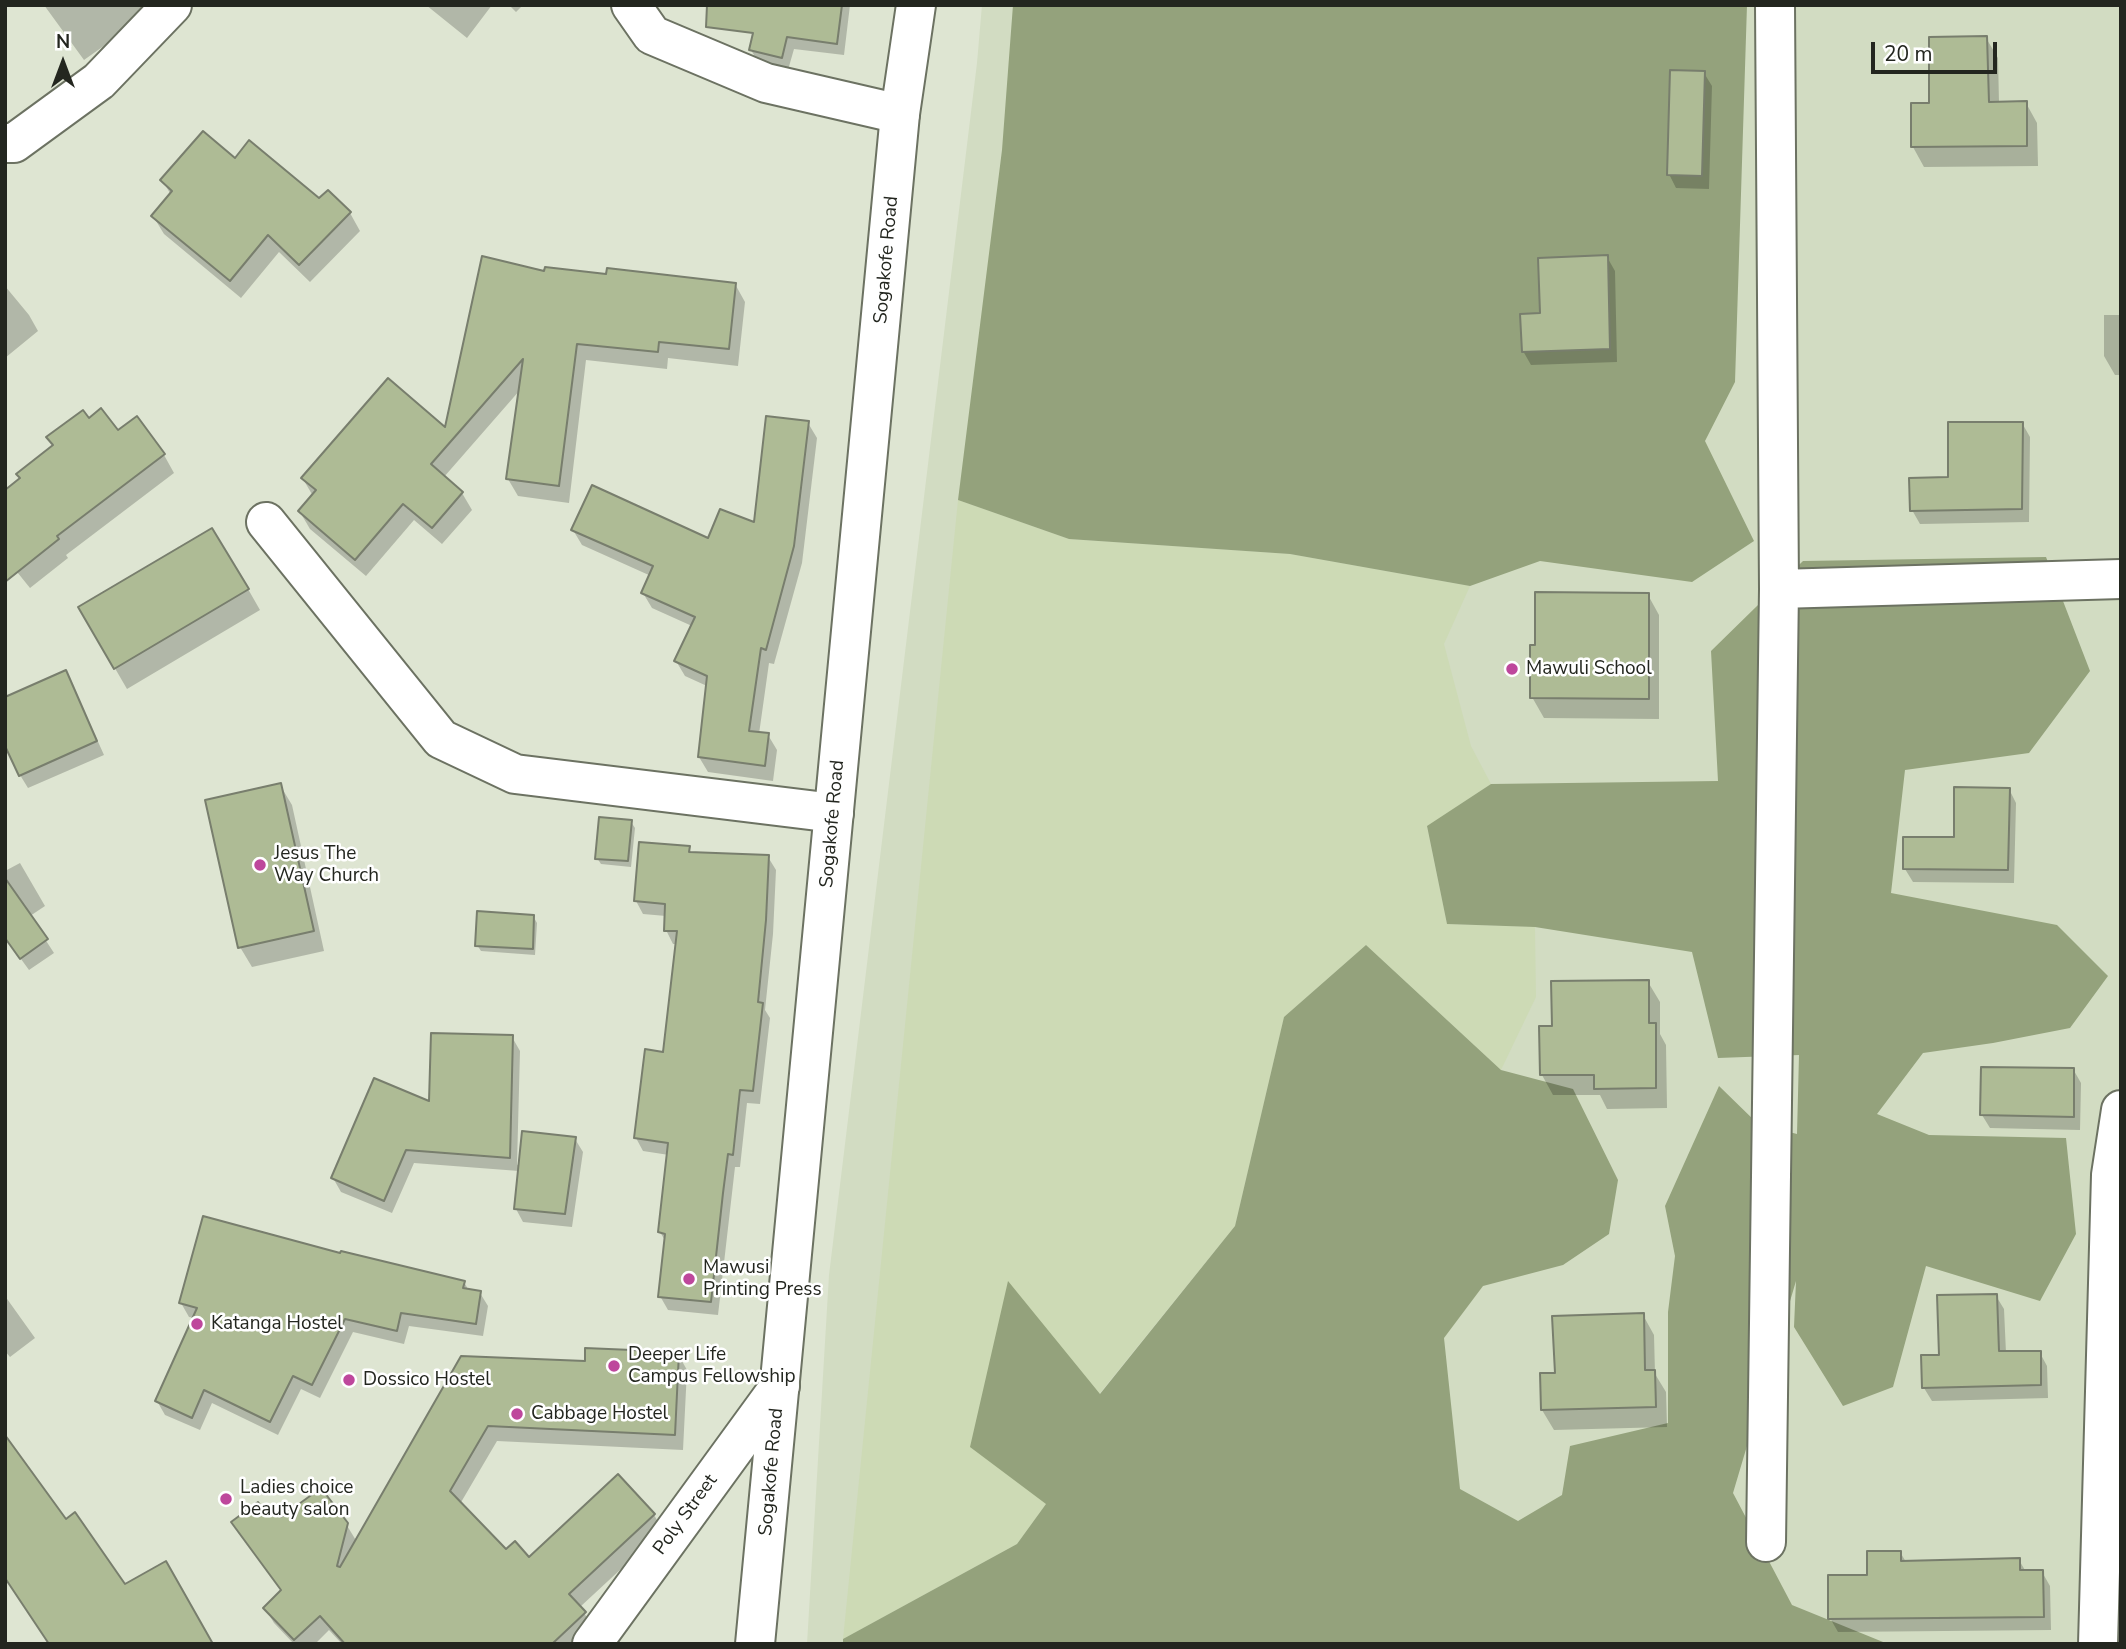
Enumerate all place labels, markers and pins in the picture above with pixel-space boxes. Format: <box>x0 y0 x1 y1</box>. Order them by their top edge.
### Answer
place label: Mawuli School <box>1526 658 1652 680</box>
marker: Mawuli School <box>1504 661 1520 677</box>
place label: Jesus The Way Church <box>274 843 379 887</box>
marker: Jesus The Way Church <box>252 857 268 873</box>
place label: Mawusi Printing Press <box>703 1257 822 1301</box>
marker: Mawusi Printing Press <box>681 1271 697 1287</box>
place label: Katanga Hostel <box>211 1313 343 1335</box>
marker: Katanga Hostel <box>189 1316 205 1332</box>
place label: Deeper Life Campus Fellowship <box>628 1344 796 1388</box>
marker: Deeper Life Campus Fellowship <box>606 1358 622 1374</box>
place label: Dossico Hostel <box>363 1369 491 1391</box>
marker: Dossico Hostel <box>341 1372 357 1388</box>
place label: Cabbage Hostel <box>531 1403 668 1425</box>
marker: Cabbage Hostel <box>509 1406 525 1422</box>
place label: Ladies choice beauty salon <box>240 1477 353 1521</box>
marker: Ladies choice beauty salon <box>218 1491 234 1507</box>

